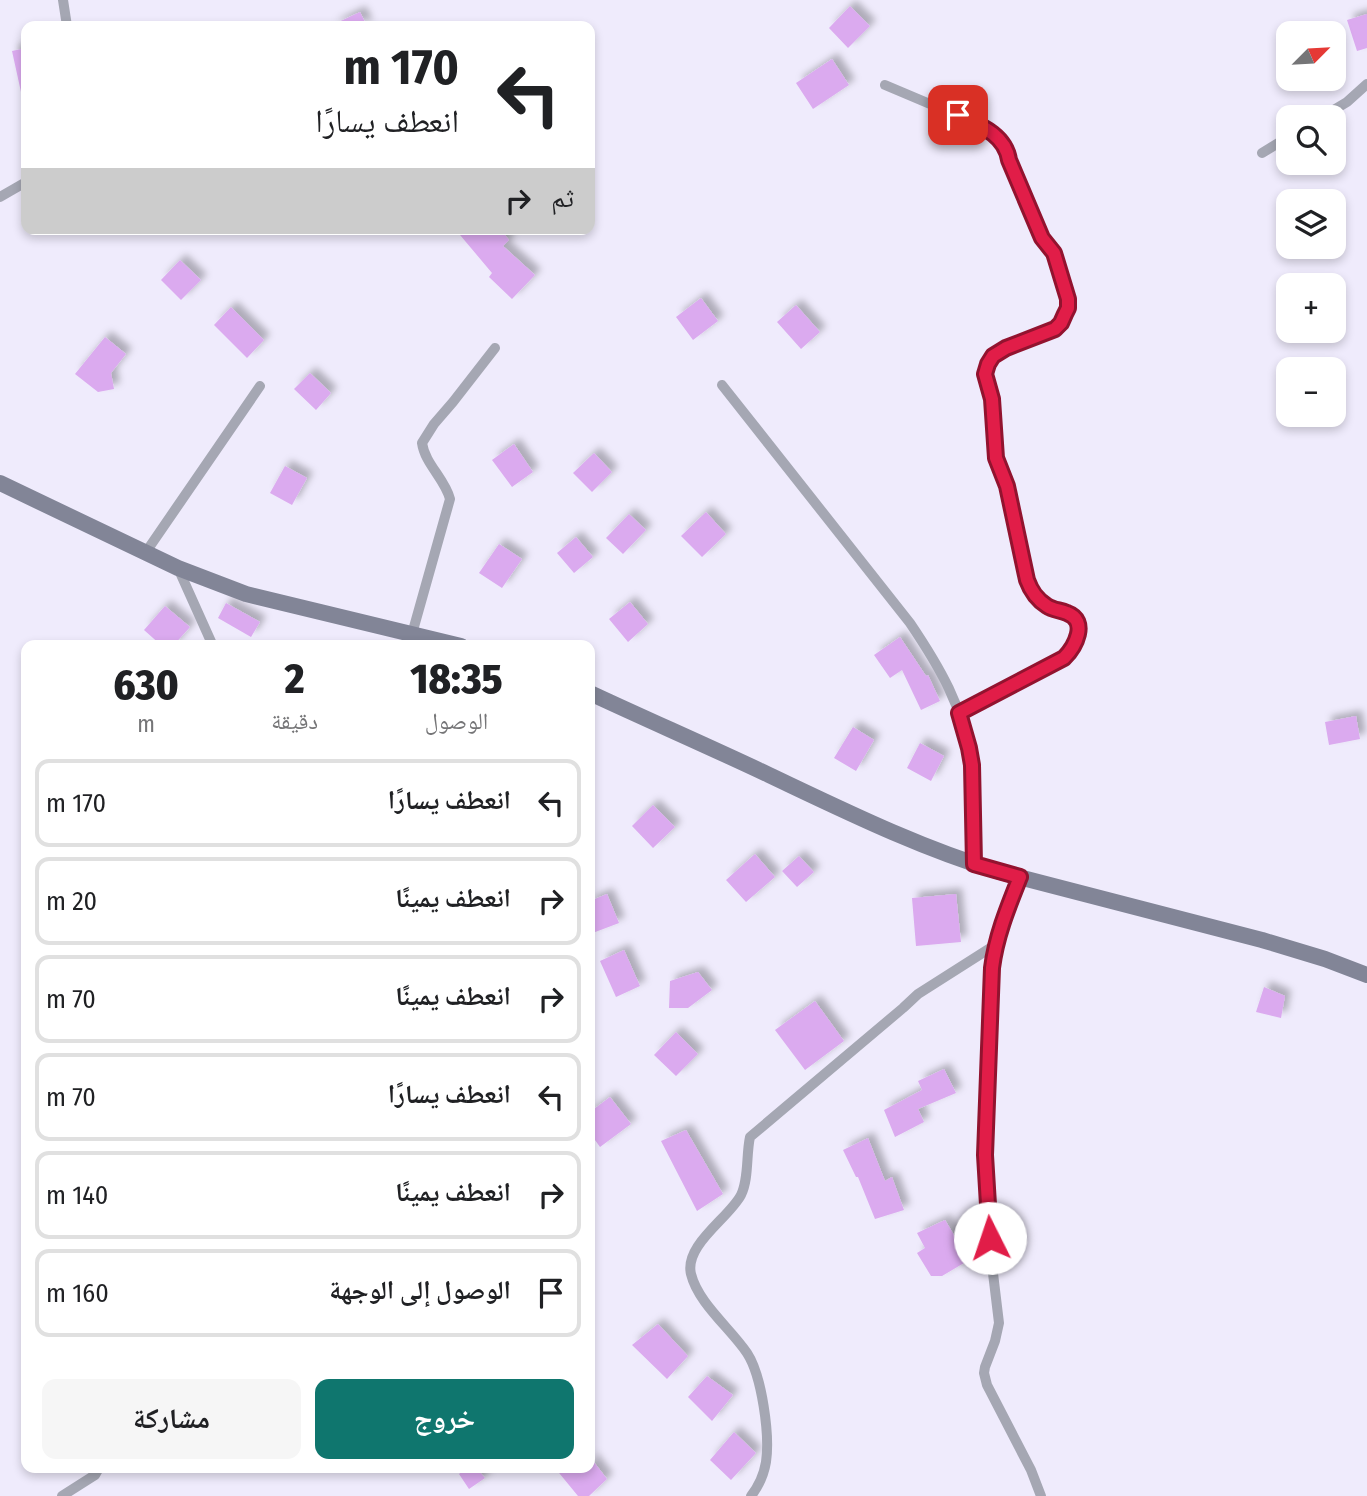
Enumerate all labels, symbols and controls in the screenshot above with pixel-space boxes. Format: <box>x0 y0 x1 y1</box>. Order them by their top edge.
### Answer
north arrow <box>1276 21 1346 91</box>
map controls <box>1276 21 1346 427</box>
text: 170 m <box>343 38 459 97</box>
icon: left <box>483 49 574 140</box>
pin <box>928 85 988 145</box>
icon: arrive <box>939 96 977 134</box>
text: انعطف يسارًا <box>315 102 459 140</box>
button: search <box>1276 105 1346 175</box>
icon: right <box>499 182 537 220</box>
text: ثم <box>551 183 574 214</box>
button: layers <box>1276 189 1346 259</box>
button: + <box>1276 273 1346 343</box>
button: − <box>1276 357 1346 427</box>
text: 2 <box>285 654 304 704</box>
text: 18:35 <box>410 654 503 704</box>
text: 630 <box>113 660 179 710</box>
text: دقيقة <box>271 707 318 735</box>
text: الوصول <box>425 707 488 735</box>
text: m <box>137 710 155 738</box>
icon: left <box>532 784 570 822</box>
text: انعطف يسارًا <box>388 785 511 816</box>
text: 170 m <box>46 788 106 819</box>
icon: right <box>532 882 570 920</box>
text: انعطف يمينًا <box>395 883 511 914</box>
text: 20 m <box>46 886 97 917</box>
icon: right <box>532 980 570 1018</box>
text: انعطف يمينًا <box>395 981 511 1012</box>
text: 70 m <box>46 984 96 1015</box>
icon: left <box>532 1078 570 1116</box>
text: انعطف يسارًا <box>388 1079 511 1110</box>
text: 70 m <box>46 1082 96 1113</box>
icon: right <box>532 1176 570 1214</box>
text: انعطف يمينًا <box>395 1177 511 1208</box>
text: 140 m <box>46 1180 108 1211</box>
position arrow <box>953 1201 1027 1275</box>
icon: arrive <box>532 1274 570 1312</box>
text: الوصول إلى الوجهة <box>329 1275 511 1306</box>
text: 160 m <box>46 1278 109 1309</box>
button: مشاركة <box>42 1379 301 1459</box>
button: خروج <box>315 1379 574 1459</box>

